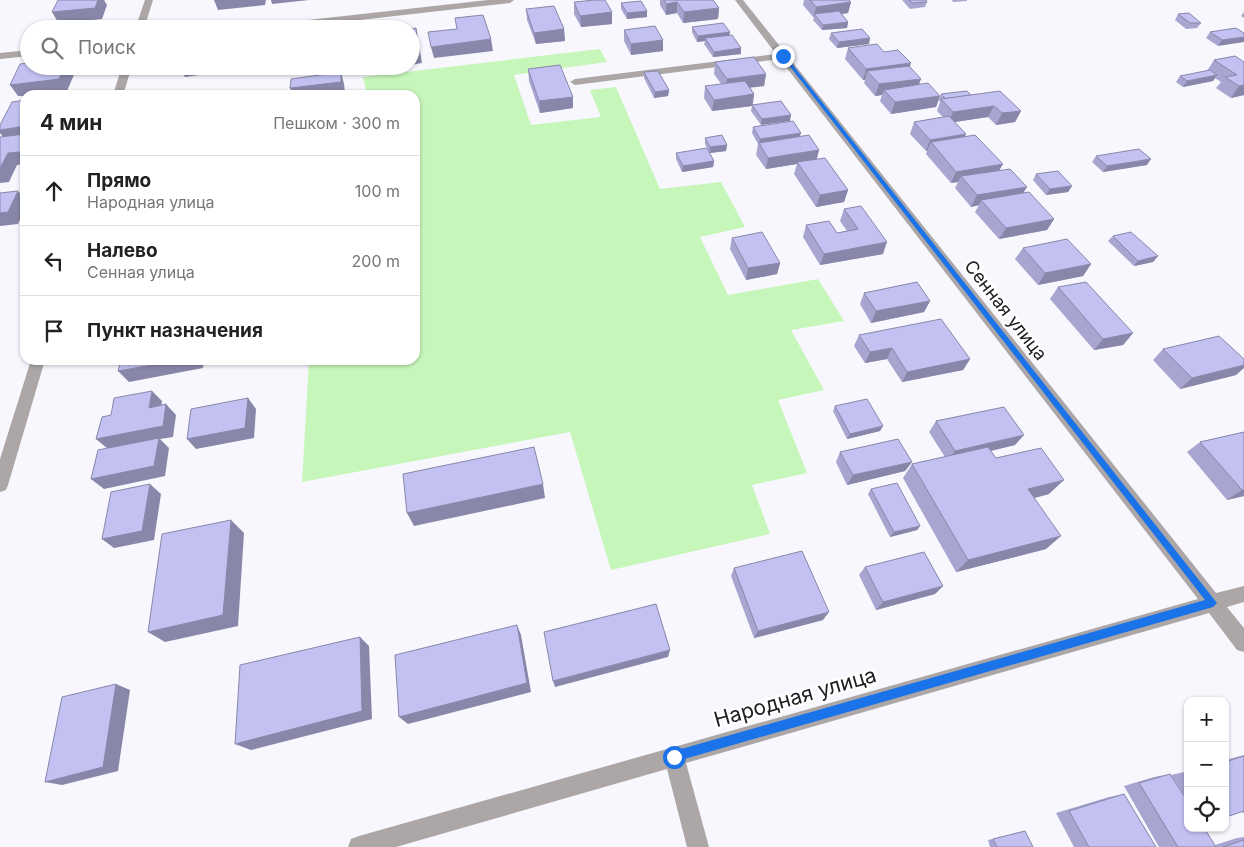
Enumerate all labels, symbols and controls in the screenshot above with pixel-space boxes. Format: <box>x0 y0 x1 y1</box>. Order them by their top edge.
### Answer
search box <box>20 20 420 75</box>
icon: search <box>38 34 66 62</box>
text: Поиск <box>78 36 136 59</box>
route end <box>772 45 795 68</box>
text: 4 мин <box>40 110 102 135</box>
text: Пешком · 300 m <box>273 113 400 133</box>
text: Прямо <box>87 169 151 192</box>
icon: ahead <box>40 177 68 205</box>
text: 100 m <box>355 181 400 201</box>
text: Народная улица <box>87 192 215 212</box>
text: Налево <box>87 239 158 262</box>
icon: left <box>40 247 68 275</box>
text: 200 m <box>352 251 400 271</box>
street label: Сенная улица <box>960 256 1052 364</box>
text: Сенная улица <box>87 262 195 282</box>
icon: arrive <box>40 317 68 345</box>
text: Пункт назначения <box>87 319 263 342</box>
street label: Народная улица <box>711 662 879 732</box>
map controls <box>1184 697 1229 832</box>
button: + <box>1184 697 1229 742</box>
button: − <box>1184 742 1229 787</box>
route start <box>663 746 686 769</box>
button: locate <box>1184 787 1229 832</box>

